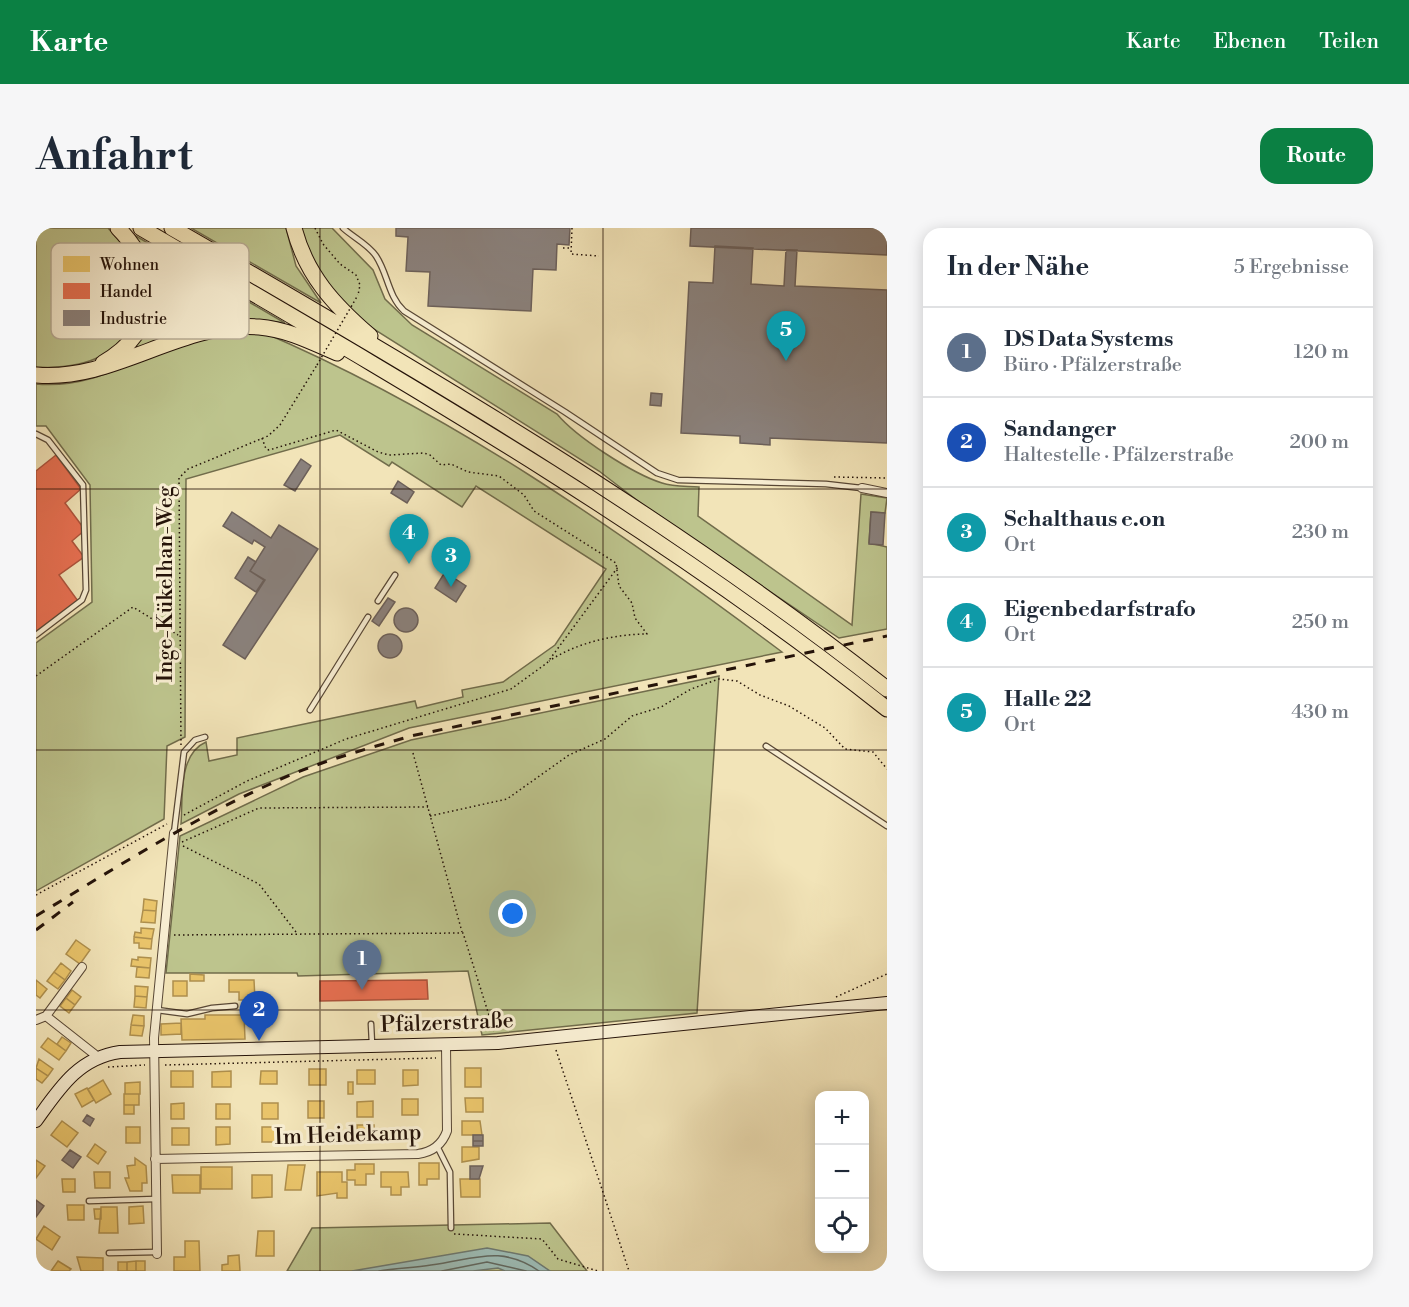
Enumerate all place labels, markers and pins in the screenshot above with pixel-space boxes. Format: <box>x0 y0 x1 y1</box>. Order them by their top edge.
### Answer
pin: 5 <box>766 312 806 361</box>
pin: 4 <box>390 514 428 564</box>
pin: 3 <box>432 538 470 587</box>
pin: 1 <box>342 940 382 990</box>
pin: 2 <box>240 992 278 1041</box>

